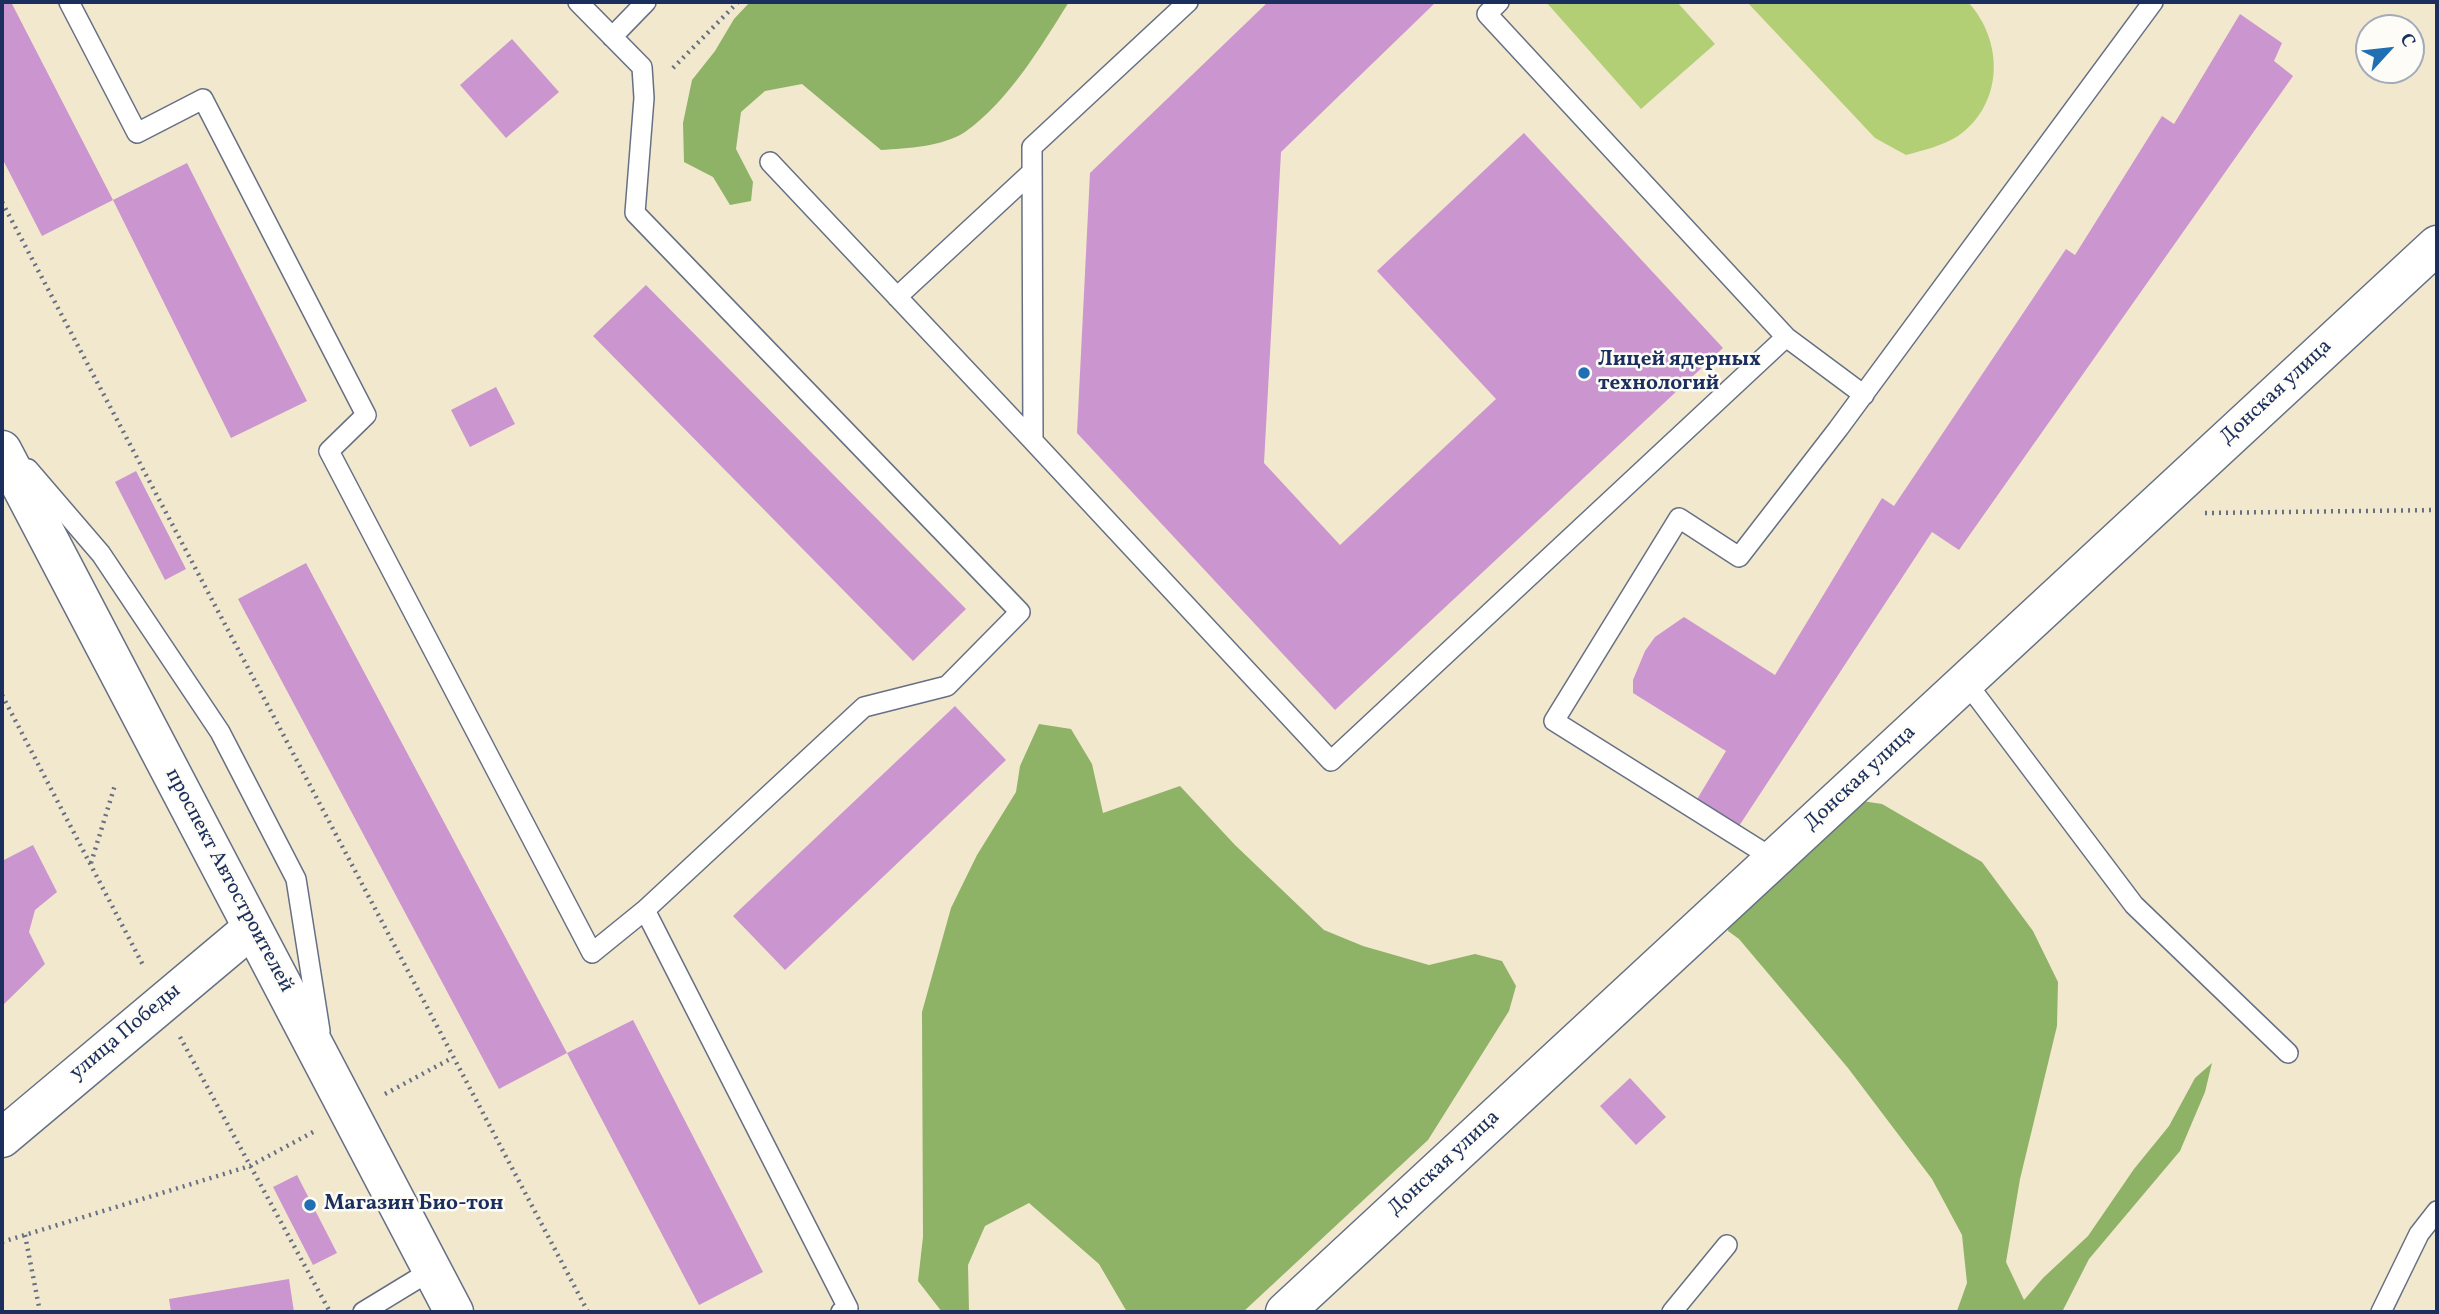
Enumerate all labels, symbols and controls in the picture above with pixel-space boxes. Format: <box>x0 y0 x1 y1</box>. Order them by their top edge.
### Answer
north arrow <box>2355 14 2425 84</box>
text: С <box>2393 29 2421 52</box>
street label: Донская улица <box>2216 335 2338 451</box>
place label: Лицей ядерных технологий <box>1598 348 1761 398</box>
marker: Лицей ядерных технологий <box>1576 365 1592 381</box>
street label: Донская улица <box>1800 721 1922 837</box>
street label: проспект Автостроителей <box>158 765 298 997</box>
street label: улица Победы <box>65 979 187 1087</box>
street label: Донская улица <box>1384 1106 1506 1222</box>
place label: Магазин Био-тон <box>324 1192 503 1218</box>
marker: Магазин Био-тон <box>302 1197 318 1213</box>

